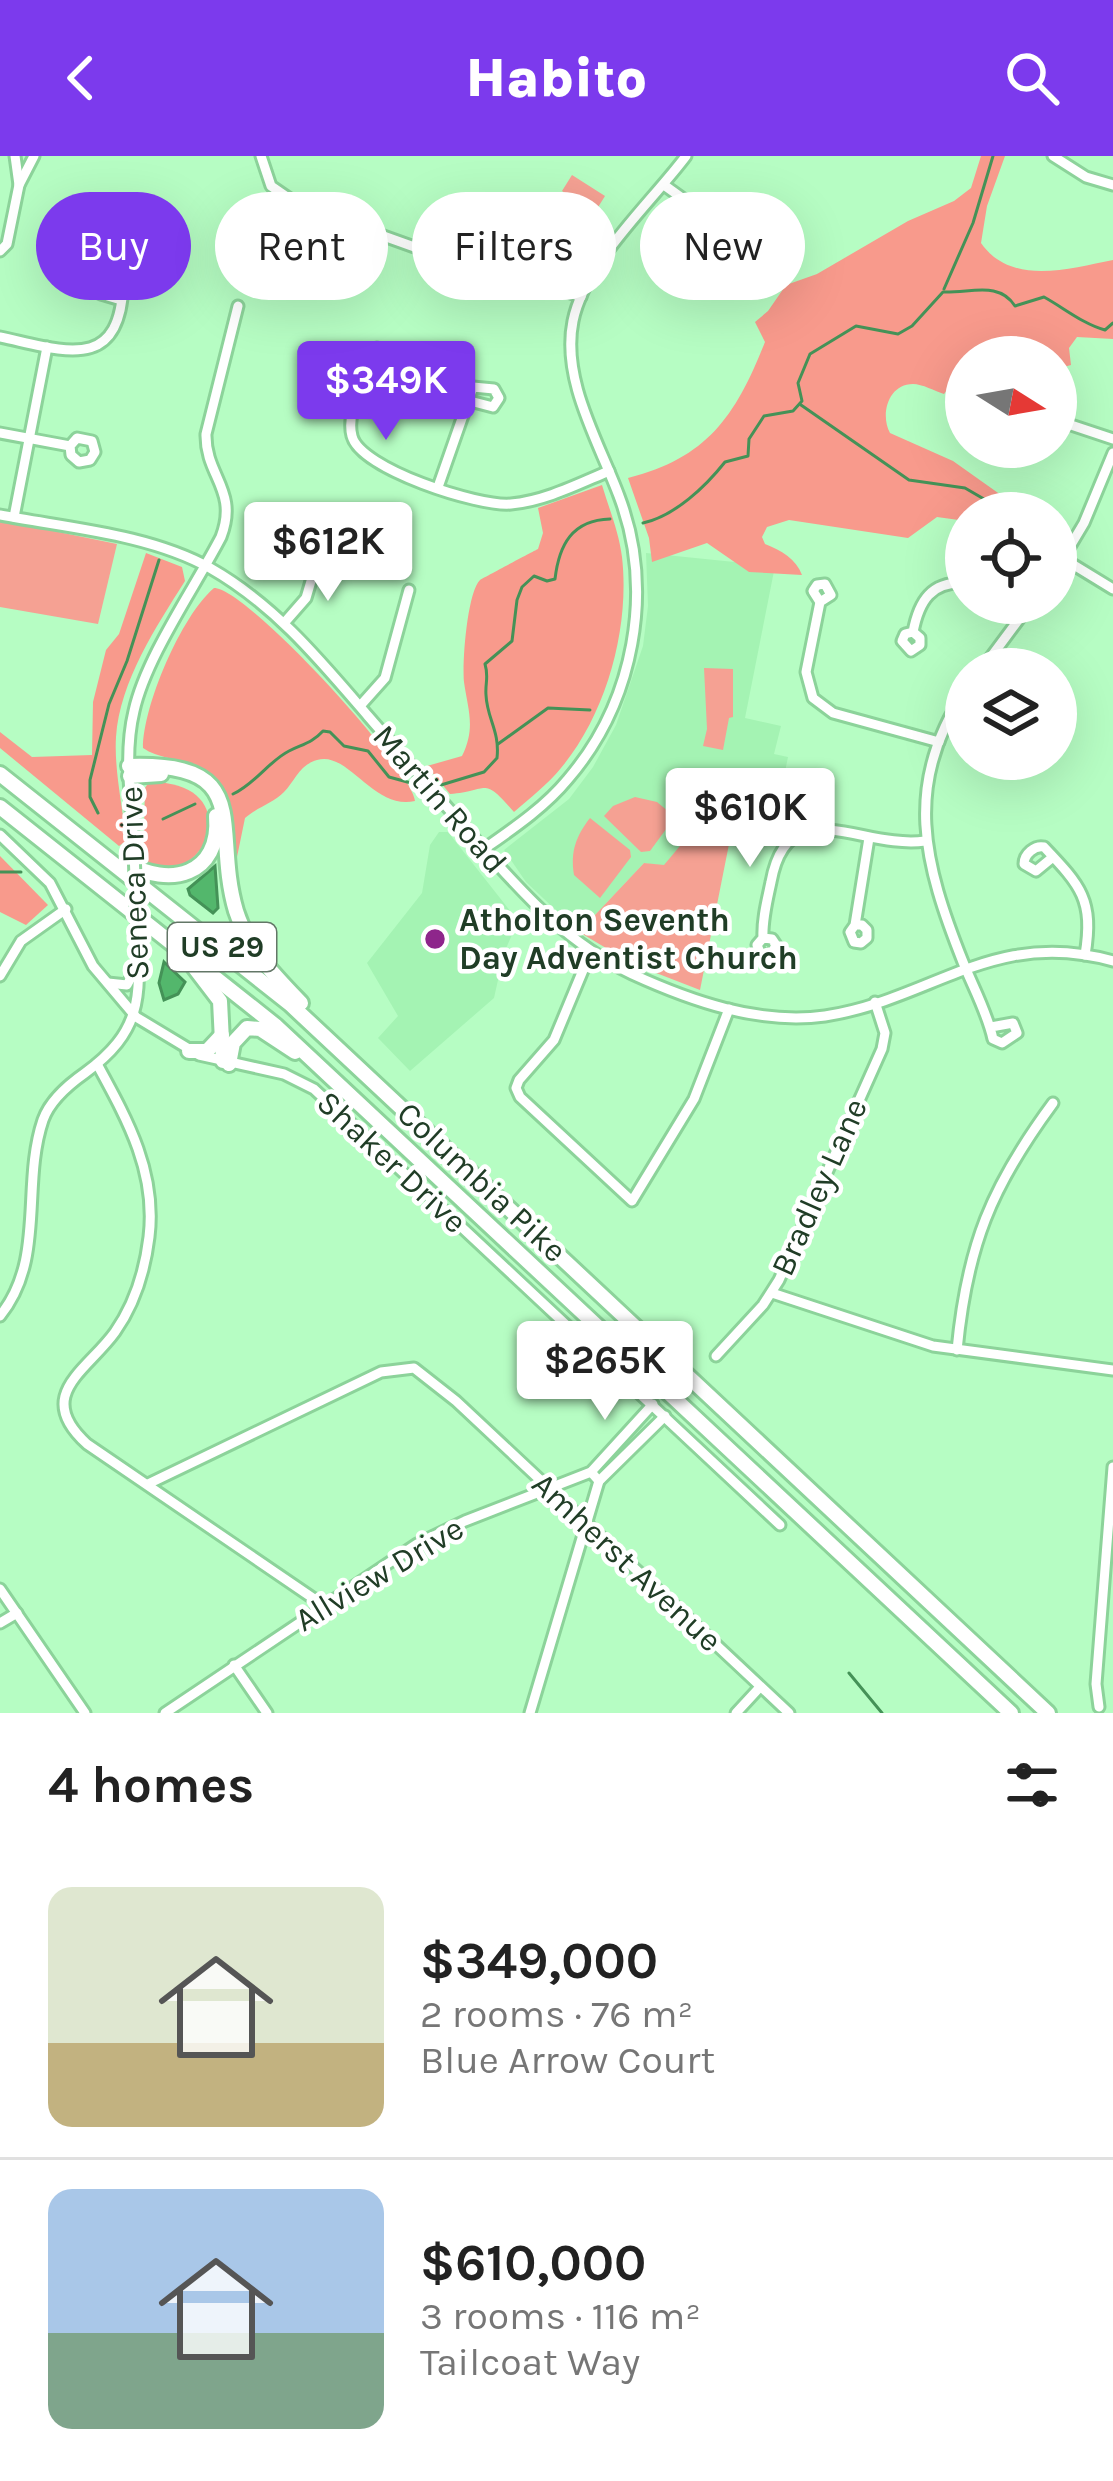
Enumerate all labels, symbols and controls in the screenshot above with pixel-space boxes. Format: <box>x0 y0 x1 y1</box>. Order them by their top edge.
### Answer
icon: back <box>48 45 114 111</box>
icon: search <box>999 45 1065 111</box>
text: Habito <box>466 46 647 110</box>
chip: Buy <box>36 192 191 300</box>
chip: Rent <box>215 192 388 300</box>
chip: Filters <box>412 192 616 300</box>
chip: New <box>640 192 805 300</box>
north arrow <box>945 336 1077 468</box>
map controls <box>945 336 1077 780</box>
pin: $349K <box>302 341 470 443</box>
text: $349K <box>324 357 448 403</box>
button: locate <box>945 492 1077 624</box>
pin: $612K <box>244 502 412 604</box>
text: $612K <box>271 518 385 564</box>
button: layers <box>945 648 1077 780</box>
street label: Martin Road <box>365 717 515 881</box>
pin: $610K <box>666 768 834 870</box>
text: $610K <box>693 784 807 830</box>
street label: Seneca Drive <box>112 785 156 981</box>
place label: Atholton Seventh Day Adventist Church <box>459 901 798 977</box>
road number: US 29 <box>168 923 276 971</box>
marker: Atholton Seventh Day Adventist Church <box>422 926 448 952</box>
street label: Shaker Drive <box>309 1083 475 1241</box>
street label: Bradley Lane <box>763 1092 875 1282</box>
street label: Columbia Pike <box>390 1094 574 1270</box>
pin: $265K <box>521 1321 689 1423</box>
text: $265K <box>544 1337 666 1383</box>
street label: Amherst Avenue <box>525 1465 729 1659</box>
street label: Allview Drive <box>288 1509 470 1639</box>
icon: filters <box>999 1752 1065 1818</box>
text: 4 homes <box>48 1755 254 1815</box>
text: $349,000 <box>420 1931 658 1991</box>
icon: home <box>144 1935 288 2079</box>
text: 2 rooms · 76 m² <box>420 1991 693 2037</box>
text: Blue Arrow Court <box>420 2037 715 2083</box>
text: $610,000 <box>420 2233 646 2293</box>
icon: home <box>144 2237 288 2381</box>
text: 3 rooms · 116 m² <box>420 2293 701 2339</box>
text: Tailcoat Way <box>420 2339 640 2385</box>

